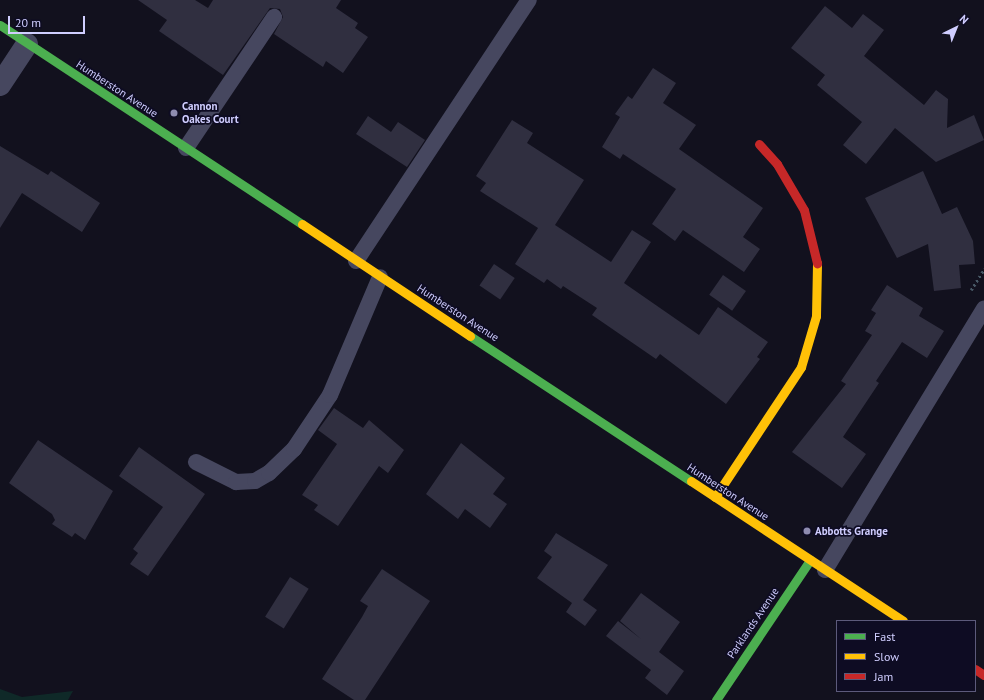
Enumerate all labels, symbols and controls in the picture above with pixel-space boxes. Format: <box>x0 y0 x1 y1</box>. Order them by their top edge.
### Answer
scale bar <box>10 8 87 34</box>
north arrow <box>936 8 976 48</box>
text: N <box>957 12 972 27</box>
text: 20 m <box>15 15 41 30</box>
street label: Humberston Avenue <box>74 58 160 120</box>
place label: Cannon Oakes Court <box>182 100 239 126</box>
marker: Cannon Oakes Court <box>169 108 179 118</box>
street label: Humberston Avenue <box>415 282 501 344</box>
street label: Humberston Avenue <box>685 461 771 523</box>
place label: Abbotts Grange <box>815 524 888 538</box>
marker: Abbotts Grange <box>802 526 812 536</box>
street label: Parklands Avenue <box>724 585 782 661</box>
legend <box>836 620 976 692</box>
text: Fast <box>874 629 895 644</box>
text: Slow <box>874 649 899 664</box>
text: Jam <box>874 669 893 684</box>

